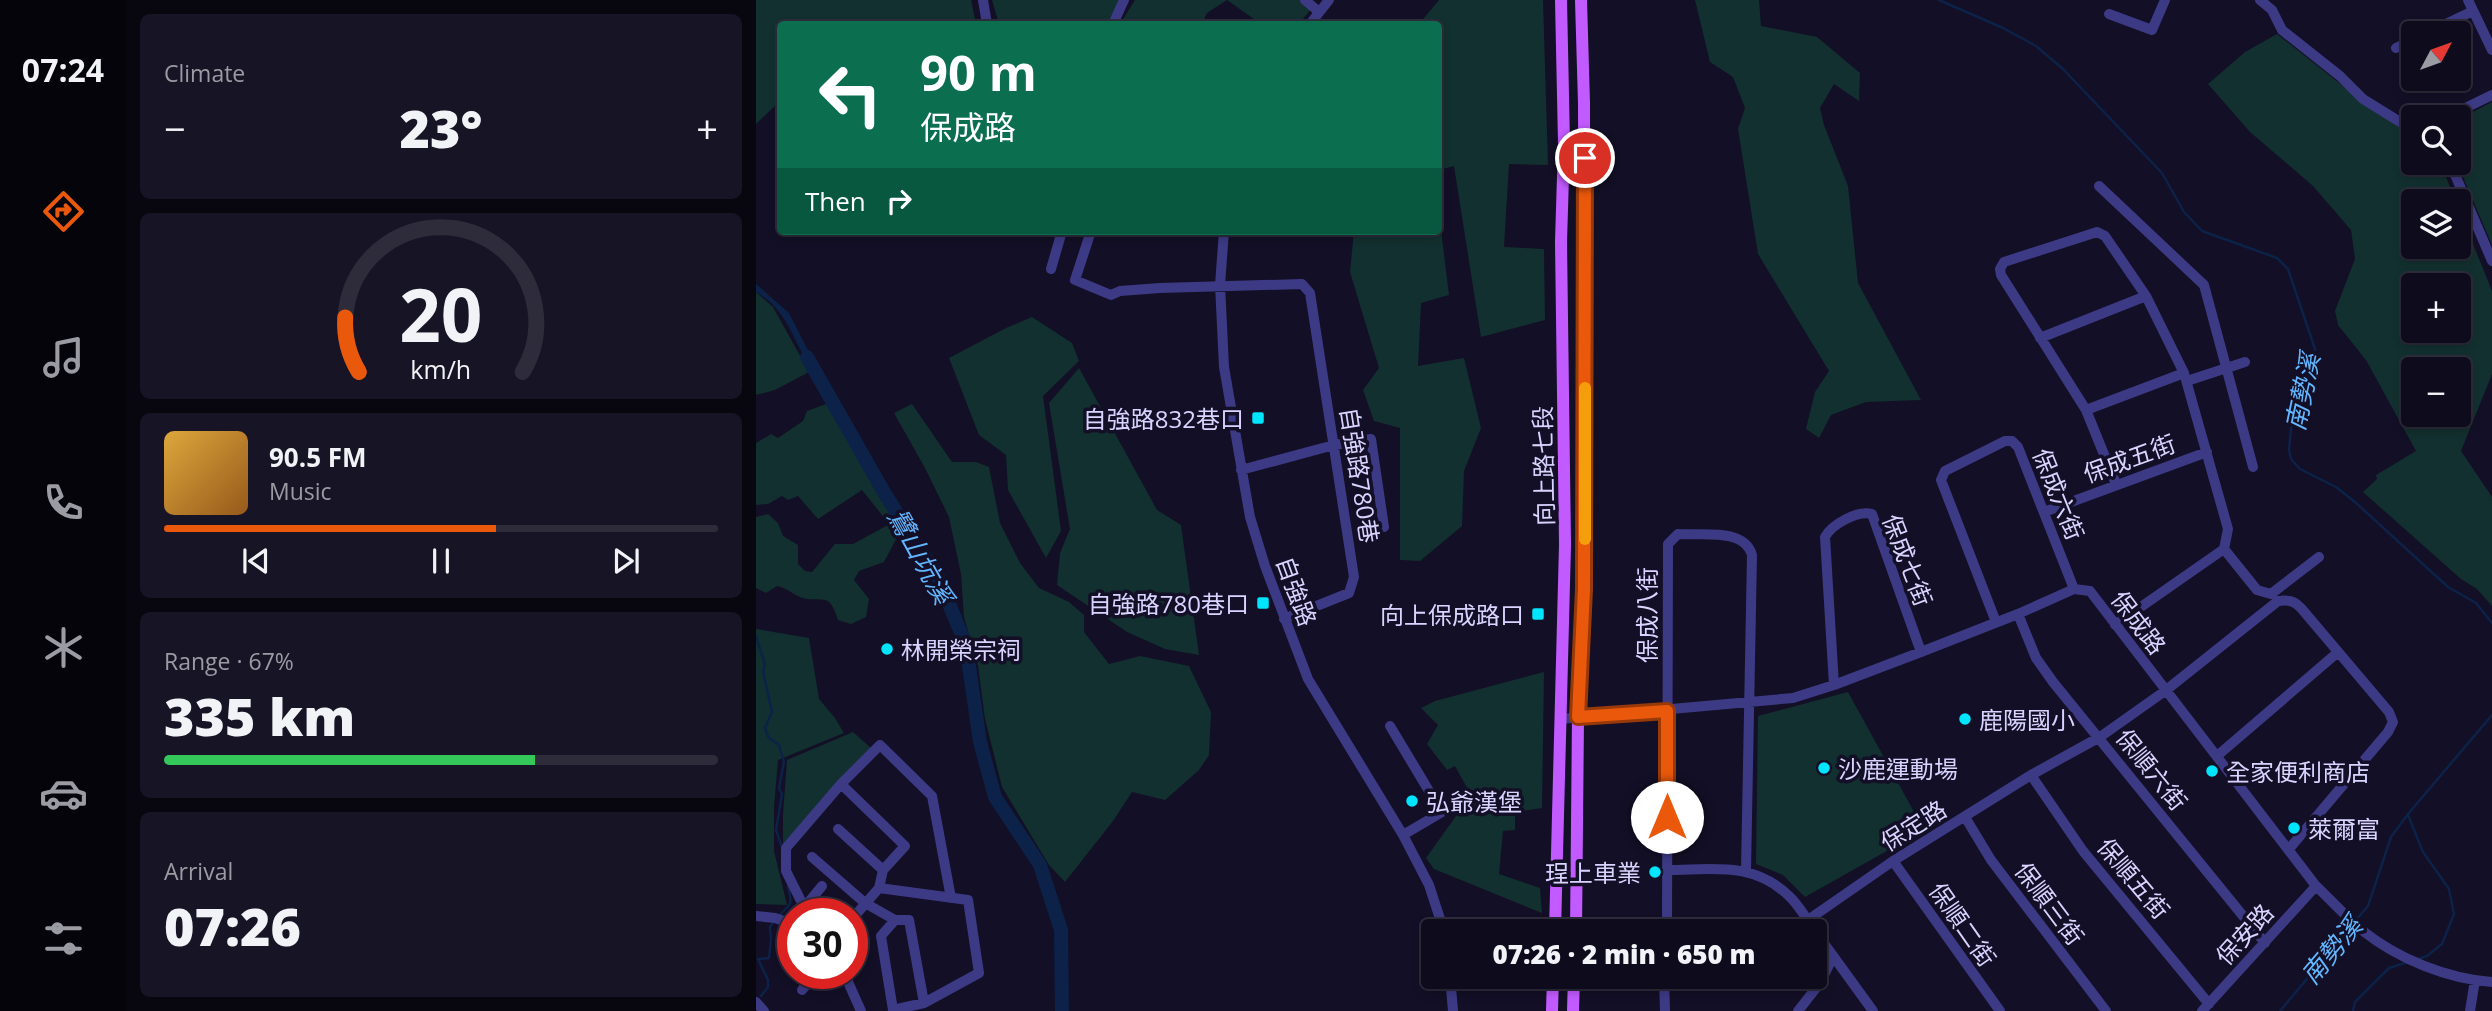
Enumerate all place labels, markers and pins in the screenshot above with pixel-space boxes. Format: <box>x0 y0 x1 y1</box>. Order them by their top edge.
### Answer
pin <box>1555 128 1615 188</box>
place label: 自強路832巷口 <box>1083 402 1244 435</box>
marker: 自強路832巷口 <box>1250 410 1266 426</box>
place label: 自強路780巷口 <box>1088 587 1249 620</box>
marker: 自強路780巷口 <box>1255 595 1271 611</box>
place label: 向上保成路口 <box>1380 598 1524 631</box>
marker: 向上保成路口 <box>1530 606 1546 622</box>
place label: 林開榮宗祠 <box>901 633 1021 666</box>
marker: 林開榮宗祠 <box>879 641 895 657</box>
place label: 鹿陽國小 <box>1979 703 2075 736</box>
marker: 鹿陽國小 <box>1957 711 1973 727</box>
place label: 沙鹿運動場 <box>1838 752 1958 785</box>
place label: 全家便利商店 <box>2226 755 2370 788</box>
marker: 沙鹿運動場 <box>1816 760 1832 776</box>
marker: 全家便利商店 <box>2204 763 2220 779</box>
place label: 弘爺漢堡 <box>1426 785 1522 818</box>
marker: 弘爺漢堡 <box>1404 793 1420 809</box>
place label: 萊爾富 <box>2308 812 2380 845</box>
marker: 萊爾富 <box>2286 820 2302 836</box>
place label: 珵上車業 <box>1545 856 1641 889</box>
marker: 珵上車業 <box>1647 864 1663 880</box>

